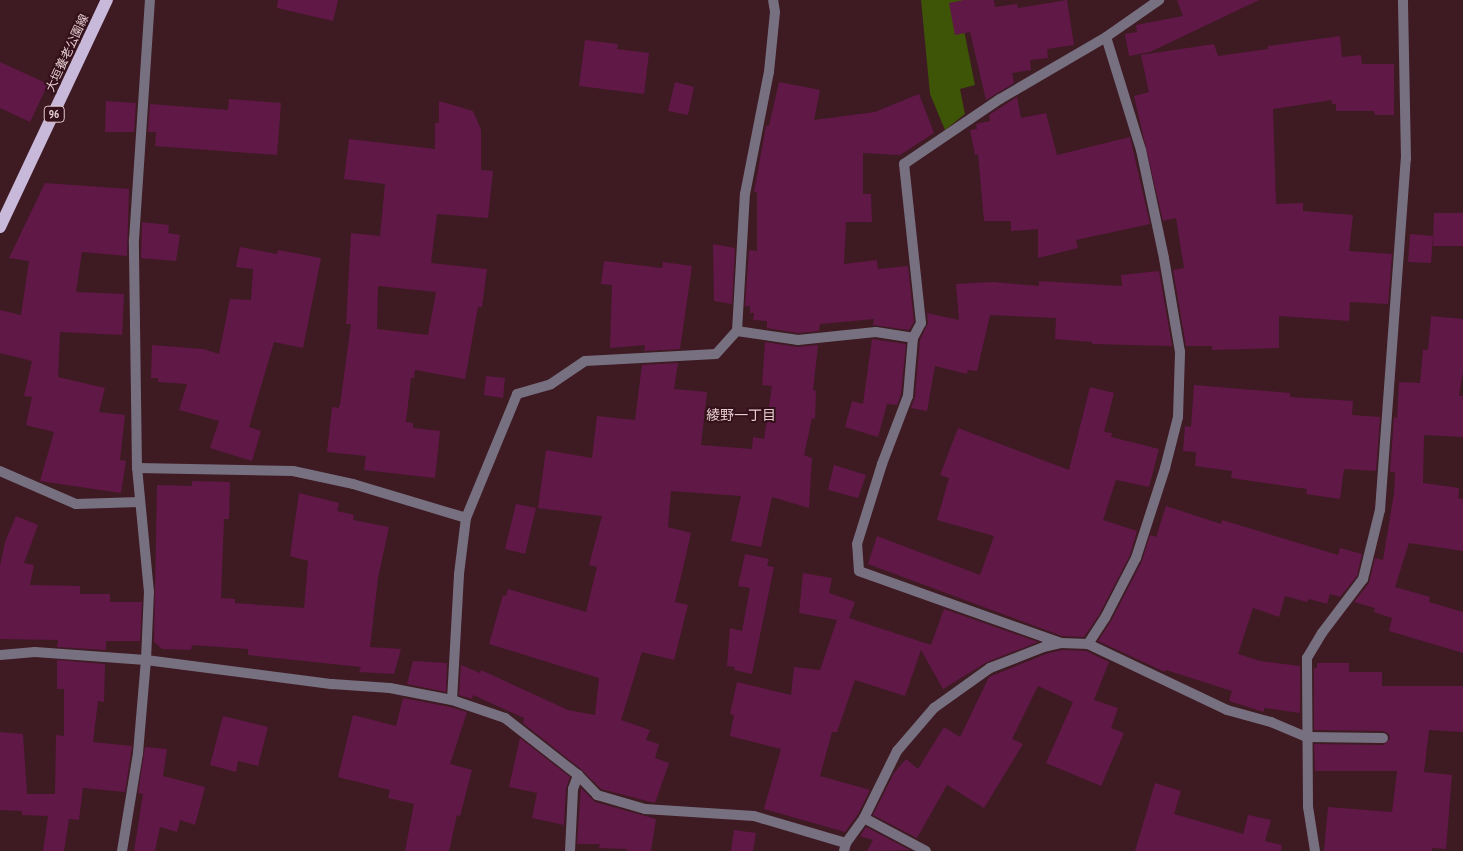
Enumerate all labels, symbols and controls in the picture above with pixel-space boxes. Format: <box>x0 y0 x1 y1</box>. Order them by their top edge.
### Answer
street label: 大垣養老公園線 <box>43 12 91 94</box>
road number: 96 <box>43 106 65 122</box>
district label: 綾野一丁目 <box>706 407 776 423</box>

